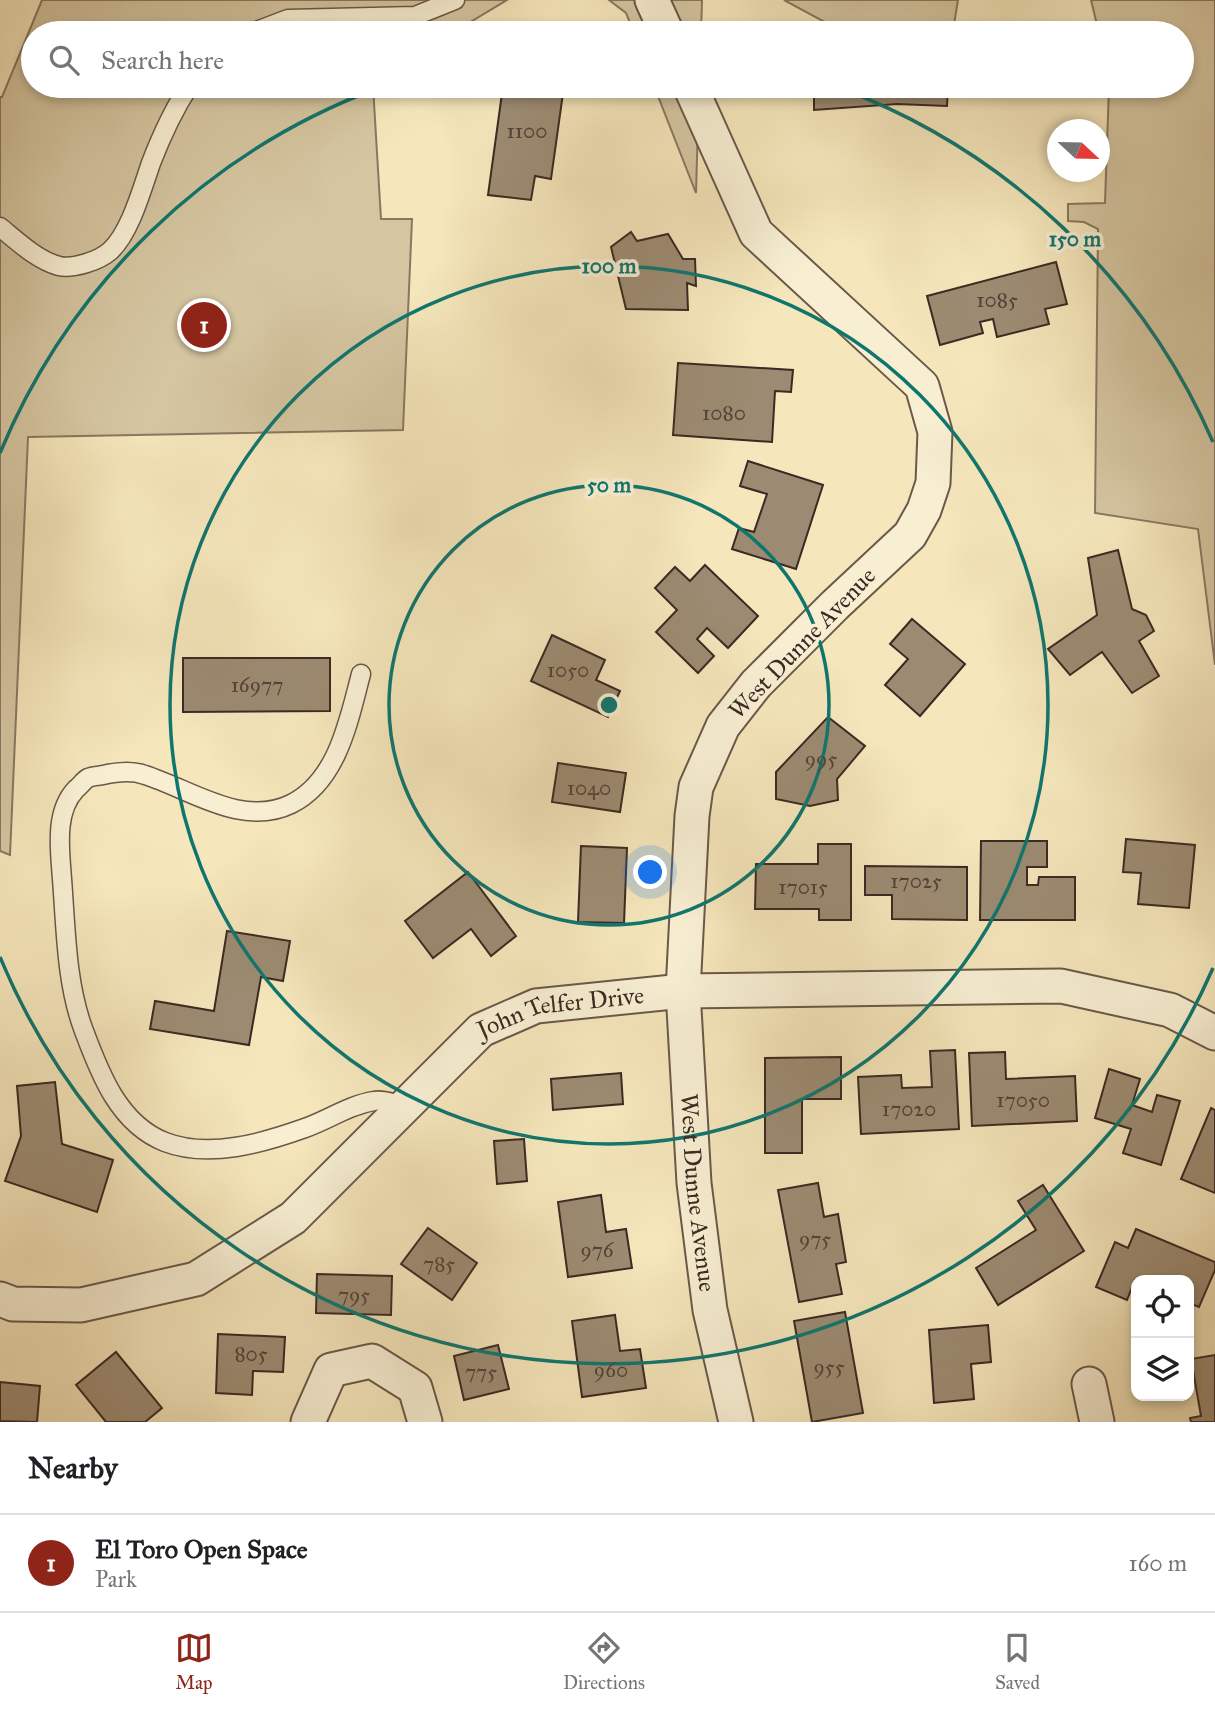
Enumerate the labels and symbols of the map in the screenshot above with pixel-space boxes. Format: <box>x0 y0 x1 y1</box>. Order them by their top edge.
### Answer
house number: 1100 <box>507 118 547 144</box>
north arrow <box>1047 119 1110 182</box>
text: 150 m <box>1049 226 1101 252</box>
text: 100 m <box>582 253 637 279</box>
house number: 1085 <box>976 287 1018 313</box>
pin: 1 <box>181 299 227 351</box>
house number: 1080 <box>702 400 746 426</box>
text: 50 m <box>587 472 631 498</box>
street label: West Dunne Avenue <box>722 561 882 725</box>
house number: 1050 <box>547 657 589 683</box>
house number: 16977 <box>231 672 283 698</box>
centre of rings <box>597 693 621 717</box>
house number: 995 <box>805 746 837 772</box>
house number: 1040 <box>567 775 611 801</box>
your location <box>633 855 667 889</box>
house number: 17025 <box>890 868 942 894</box>
house number: 17015 <box>778 874 828 900</box>
street label: John Telfer Drive <box>469 980 645 1046</box>
house number: 17050 <box>996 1087 1050 1113</box>
street label: West Dunne Avenue <box>674 1093 723 1294</box>
house number: 17020 <box>882 1096 936 1122</box>
house number: 975 <box>799 1226 831 1252</box>
house number: 976 <box>580 1237 615 1263</box>
house number: 785 <box>423 1251 455 1277</box>
house number: 795 <box>338 1282 370 1308</box>
house number: 805 <box>234 1341 268 1367</box>
house number: 955 <box>814 1354 845 1380</box>
house number: 960 <box>594 1357 628 1383</box>
house number: 775 <box>465 1359 497 1385</box>

